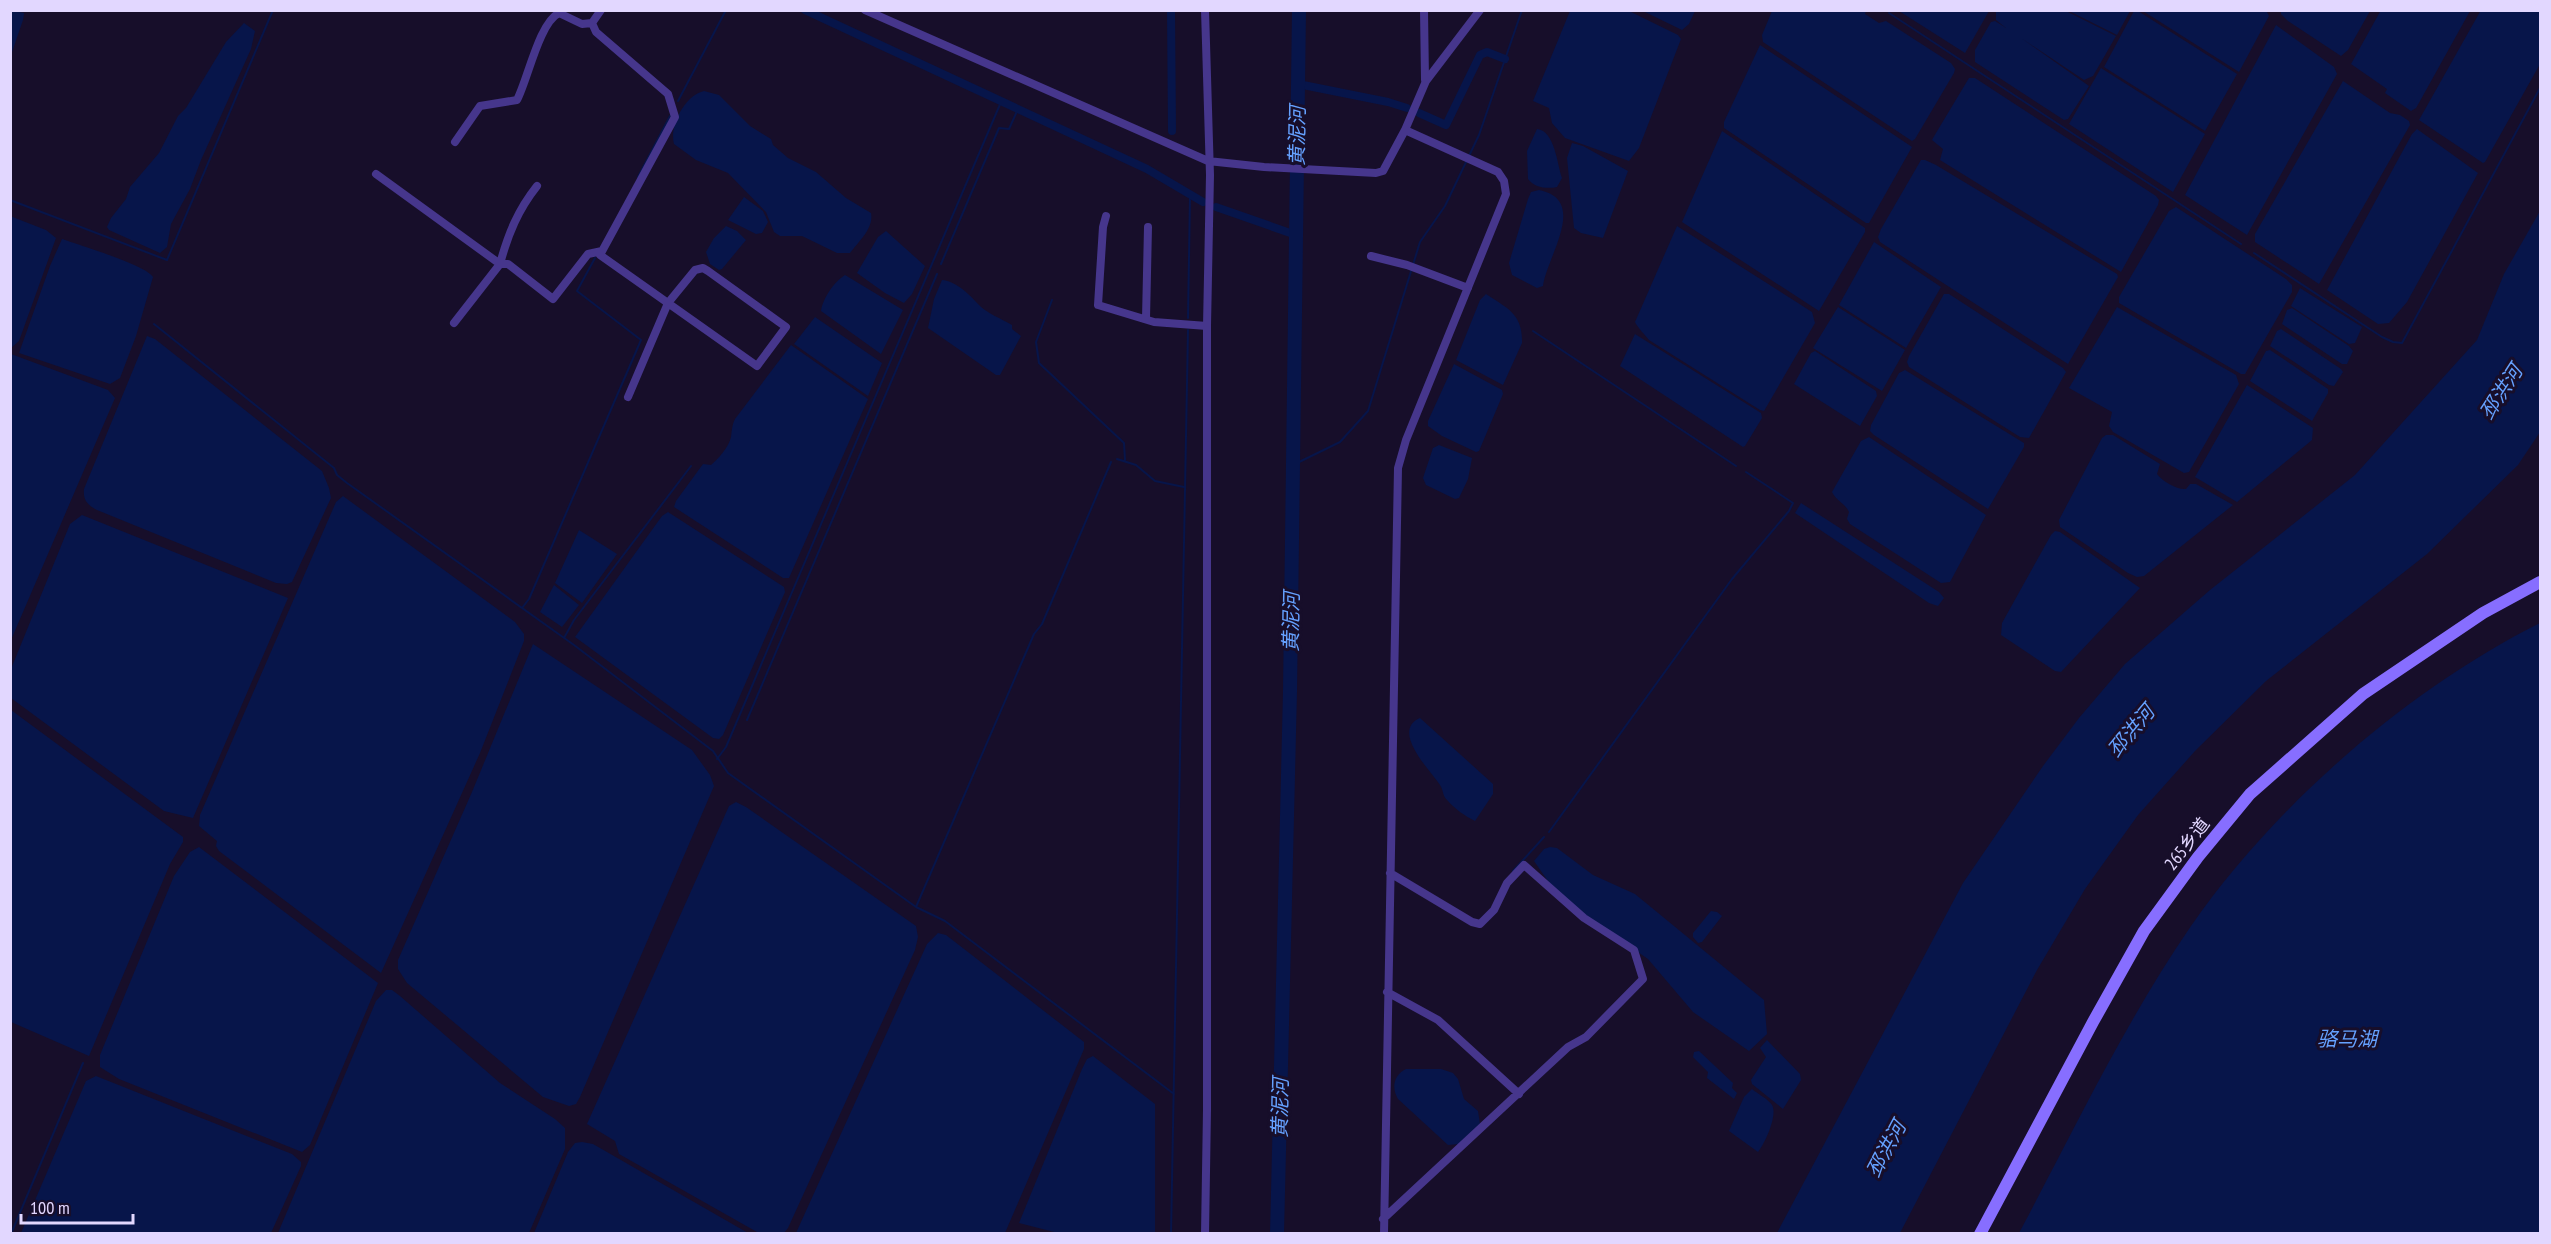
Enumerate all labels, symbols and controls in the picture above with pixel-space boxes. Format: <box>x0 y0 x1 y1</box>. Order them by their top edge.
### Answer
water label: 黄泥河 <box>1283 102 1311 166</box>
water label: 邳洪河 <box>2474 356 2530 424</box>
water label: 黄泥河 <box>1277 588 1305 652</box>
water label: 邳洪河 <box>2102 697 2163 762</box>
street label: 265乡道 <box>2159 813 2214 875</box>
water label: 骆马湖 <box>2317 1026 2380 1052</box>
water label: 黄泥河 <box>1266 1074 1294 1138</box>
water label: 邳洪河 <box>1860 1113 1913 1182</box>
scale bar <box>21 1187 134 1225</box>
text: 100 m <box>30 1196 70 1219</box>

